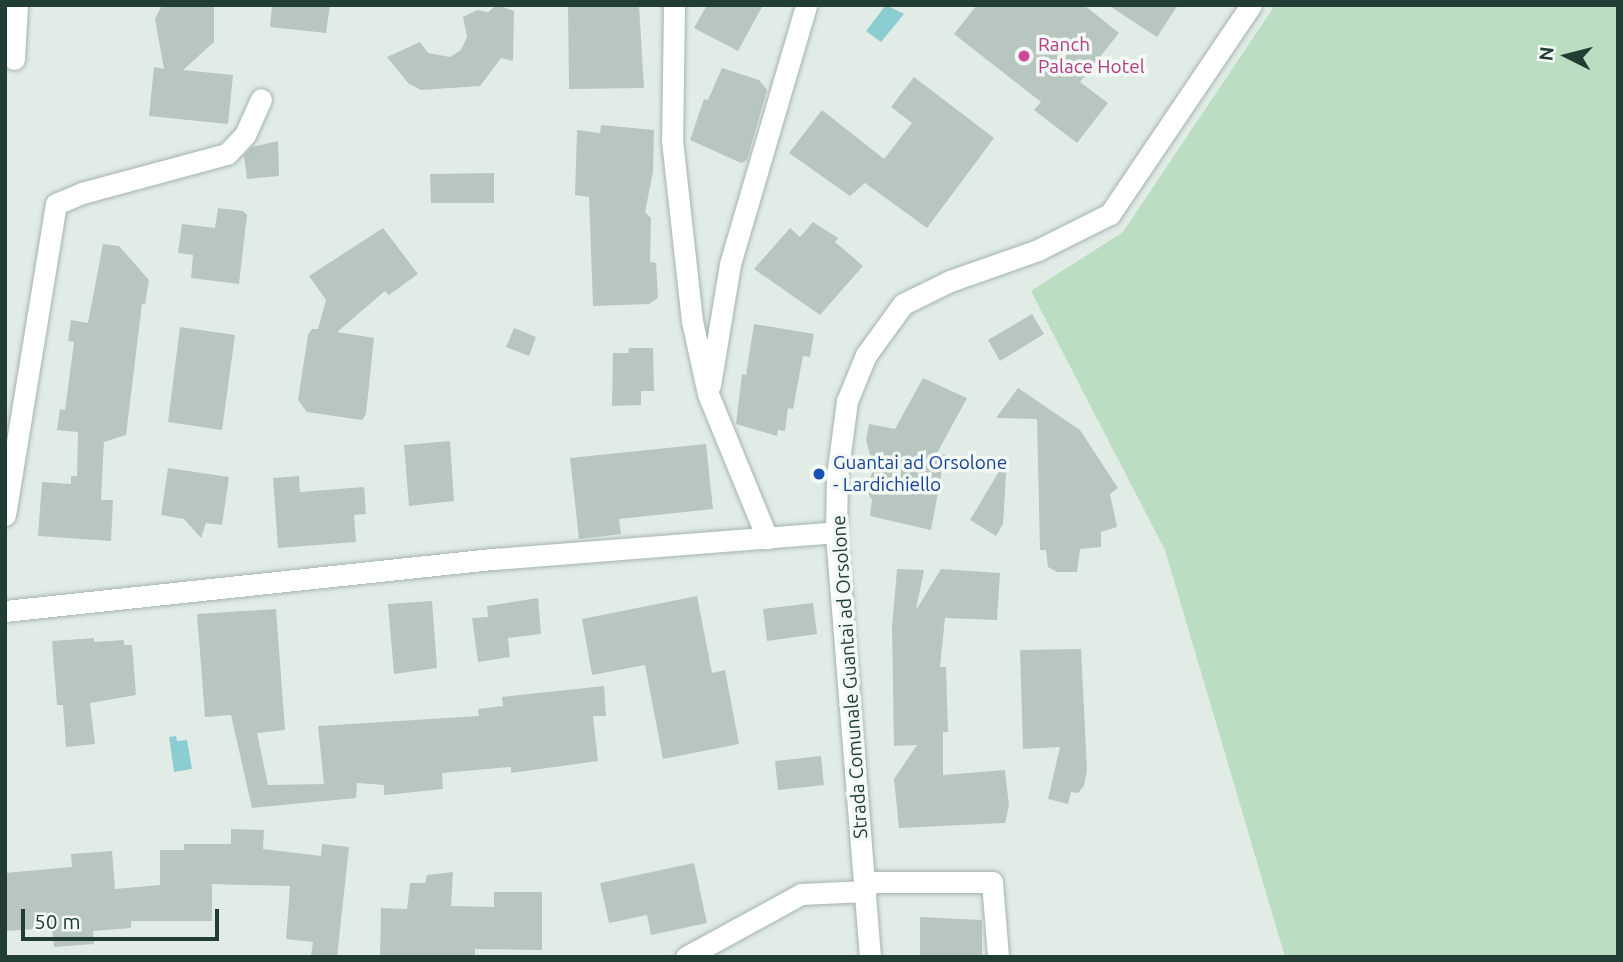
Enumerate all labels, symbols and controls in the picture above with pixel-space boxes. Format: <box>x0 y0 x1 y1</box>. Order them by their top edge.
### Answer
north arrow <box>1532 21 1602 91</box>
place label: Ranch Palace Hotel <box>1038 34 1145 78</box>
text: N <box>1534 46 1558 62</box>
marker: Ranch Palace Hotel <box>1016 48 1032 64</box>
place label: Guantai ad Orsolone - Lardichiello <box>833 452 1007 496</box>
marker: Guantai ad Orsolone - Lardichiello <box>811 466 827 482</box>
street label: Strada Comunale Guantai ad Orsolone <box>827 514 873 840</box>
scale bar <box>24 895 222 939</box>
text: 50 m <box>34 909 81 933</box>

